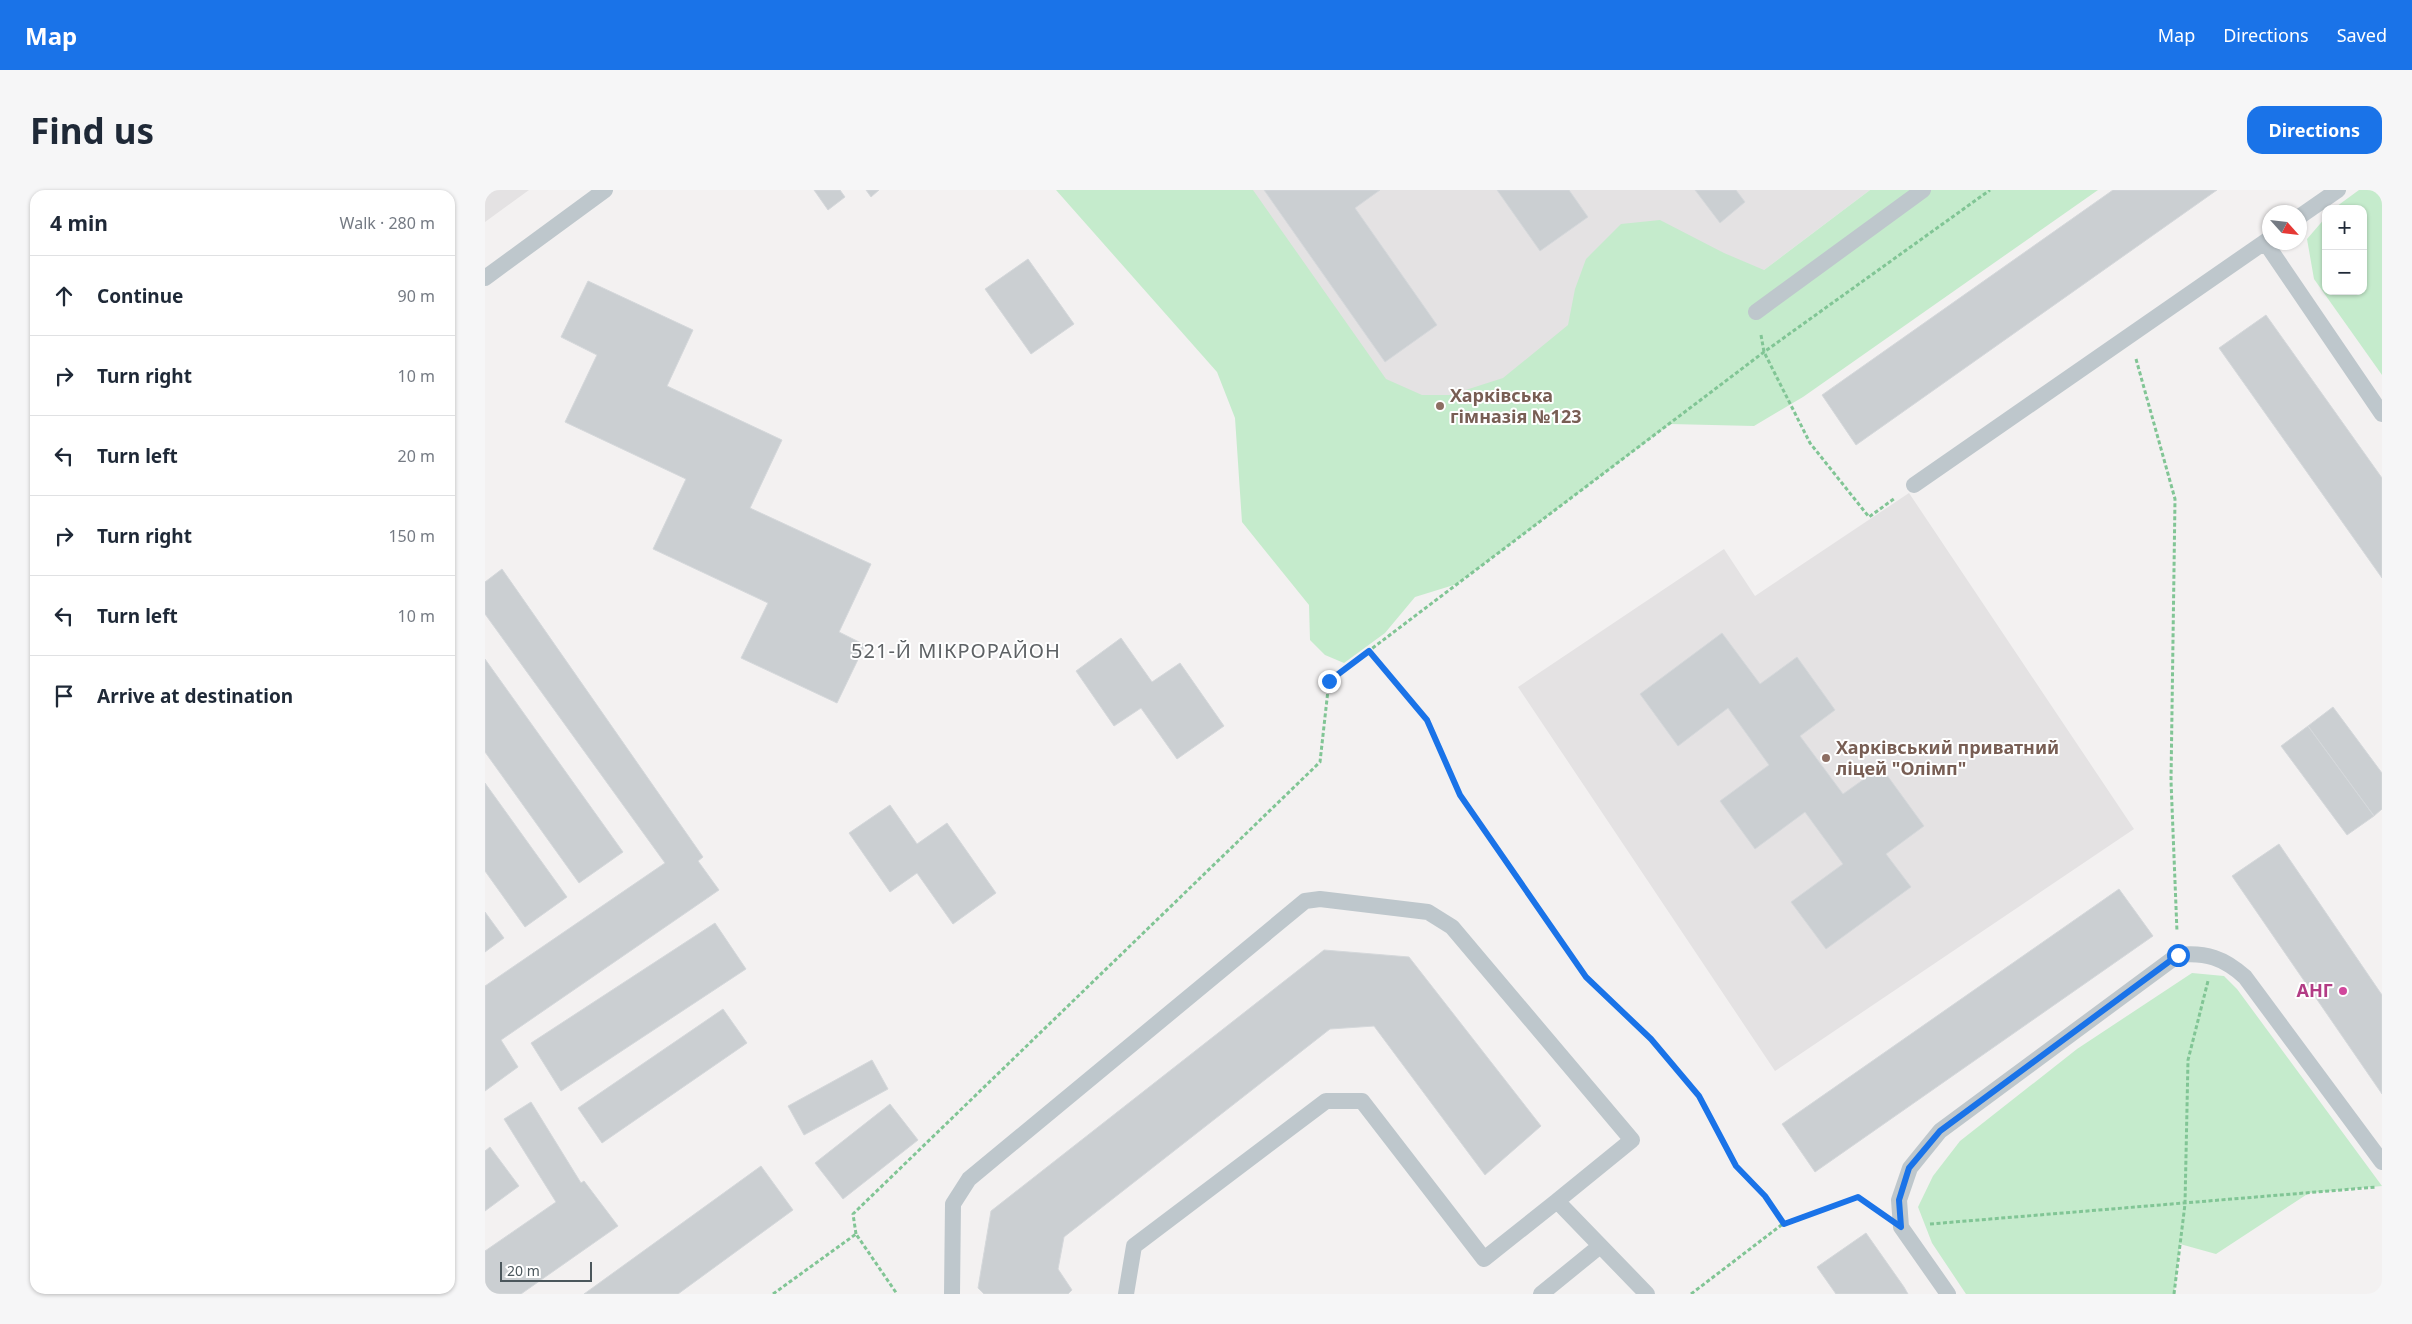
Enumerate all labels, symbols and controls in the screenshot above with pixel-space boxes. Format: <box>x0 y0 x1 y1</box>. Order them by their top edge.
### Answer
text: Map <box>25 19 77 52</box>
text: Map <box>2158 23 2195 47</box>
text: Directions <box>2223 23 2309 47</box>
text: Saved <box>2337 23 2387 47</box>
button: Directions <box>2247 106 2382 154</box>
text: Find us <box>30 107 154 154</box>
north arrow <box>2262 205 2307 250</box>
map controls <box>2322 205 2367 295</box>
button: + <box>2322 205 2367 250</box>
text: 4 min <box>50 209 108 237</box>
text: Walk · 280 m <box>340 212 435 234</box>
button: − <box>2322 250 2367 295</box>
icon: ahead <box>50 282 78 310</box>
text: Continue <box>97 283 183 309</box>
text: 90 m <box>398 285 435 307</box>
icon: right <box>50 362 78 390</box>
text: Turn right <box>97 363 192 389</box>
text: 10 m <box>398 365 435 387</box>
place label: Харківська гімназія №123 <box>1450 383 1581 428</box>
marker: Харківська гімназія №123 <box>1434 400 1446 412</box>
icon: left <box>50 442 78 470</box>
text: Turn left <box>97 443 178 469</box>
text: 20 m <box>398 445 435 467</box>
icon: right <box>50 522 78 550</box>
text: Turn right <box>97 523 192 549</box>
text: 150 m <box>388 525 435 547</box>
icon: left <box>50 602 78 630</box>
text: Turn left <box>97 603 178 629</box>
text: 10 m <box>398 605 435 627</box>
district label: 521-Й МІКРОРАЙОН <box>851 637 1061 664</box>
route end <box>1318 670 1341 693</box>
icon: arrive <box>50 682 78 710</box>
text: Arrive at destination <box>97 683 293 709</box>
place label: Харківський приватний ліцей "Олімп" <box>1836 735 2059 780</box>
marker: Харківський приватний ліцей "Олімп" <box>1820 752 1832 764</box>
route start <box>2167 944 2190 967</box>
place label: АНГ <box>2297 978 2333 1002</box>
marker: АНГ <box>2337 985 2349 997</box>
scale bar <box>500 1259 593 1282</box>
text: 20 m <box>507 1261 540 1280</box>

